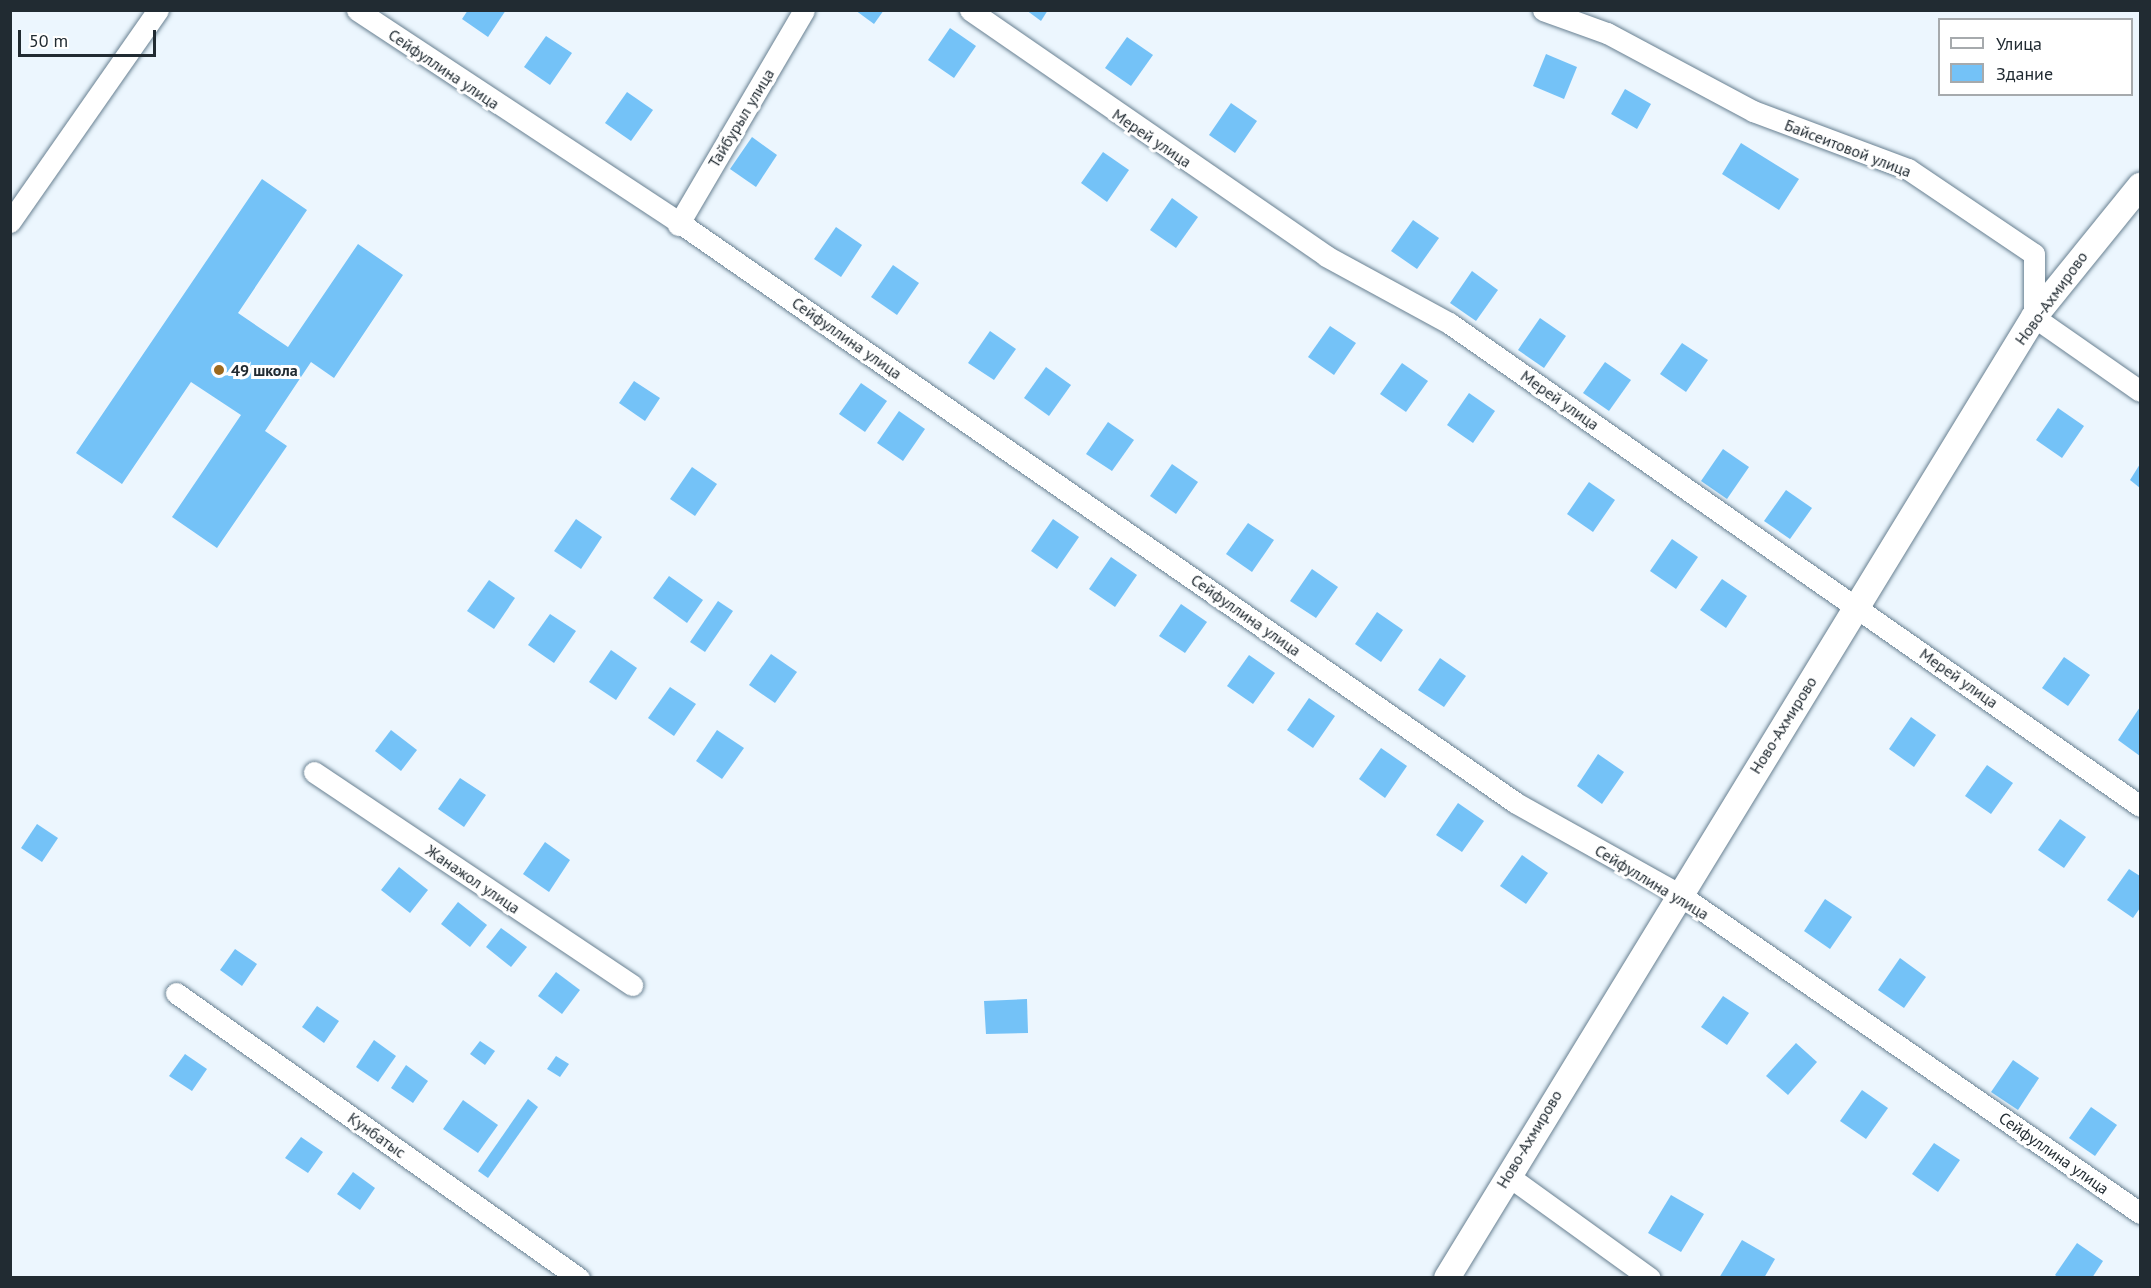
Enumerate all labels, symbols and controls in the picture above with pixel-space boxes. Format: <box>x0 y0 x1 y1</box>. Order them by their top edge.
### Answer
scale bar <box>21 18 159 56</box>
legend <box>1938 18 2133 96</box>
street label: Сейфуллина улица <box>385 25 503 113</box>
text: 50 m <box>29 29 68 52</box>
text: Улица <box>1996 32 2042 55</box>
text: Здание <box>1996 62 2053 85</box>
street label: Тайбурыл улица <box>704 65 778 171</box>
street label: Мерей улица <box>1109 105 1195 171</box>
street label: Байсеитовой улица <box>1782 115 1914 181</box>
street label: Ново-Ахмирово <box>2011 247 2091 349</box>
street label: Сейфуллина улица <box>788 293 906 383</box>
place label: 49 школа <box>231 360 298 380</box>
marker: 49 школа <box>212 363 226 377</box>
street label: Мерей улица <box>1517 366 1603 434</box>
street label: Сейфуллина улица <box>1187 570 1305 660</box>
street label: Мерей улица <box>1916 644 2002 712</box>
street label: Ново-Ахмирово <box>1745 673 1821 777</box>
street label: Жанажол улица <box>422 840 524 918</box>
street label: Сейфуллина улица <box>1591 840 1713 924</box>
street label: Ново-Ахмирово <box>1492 1086 1566 1192</box>
street label: Кунбатыс <box>344 1108 410 1162</box>
street label: Сейфуллина улица <box>1995 1108 2113 1198</box>

